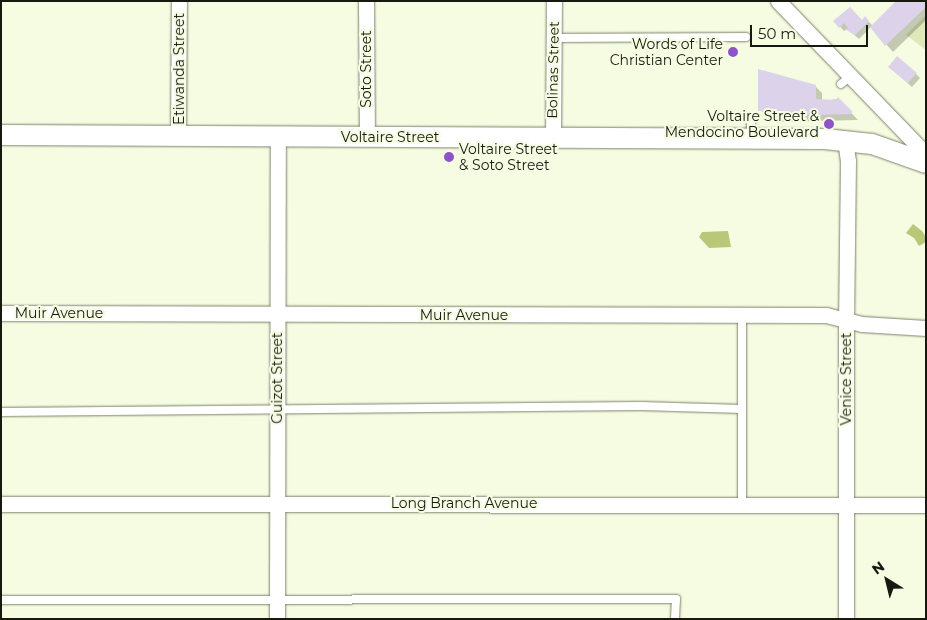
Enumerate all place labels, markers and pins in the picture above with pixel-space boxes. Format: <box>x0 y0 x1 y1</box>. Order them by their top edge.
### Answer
place label: Words of Life Christian Center <box>610 36 723 68</box>
marker: Words of Life Christian Center <box>727 46 739 58</box>
place label: Voltaire Street & Mendocino Boulevard <box>665 108 819 140</box>
marker: Voltaire Street & Mendocino Boulevard <box>823 118 835 130</box>
place label: Voltaire Street & Soto Street <box>459 141 558 174</box>
marker: Voltaire Street & Soto Street <box>443 151 455 163</box>

